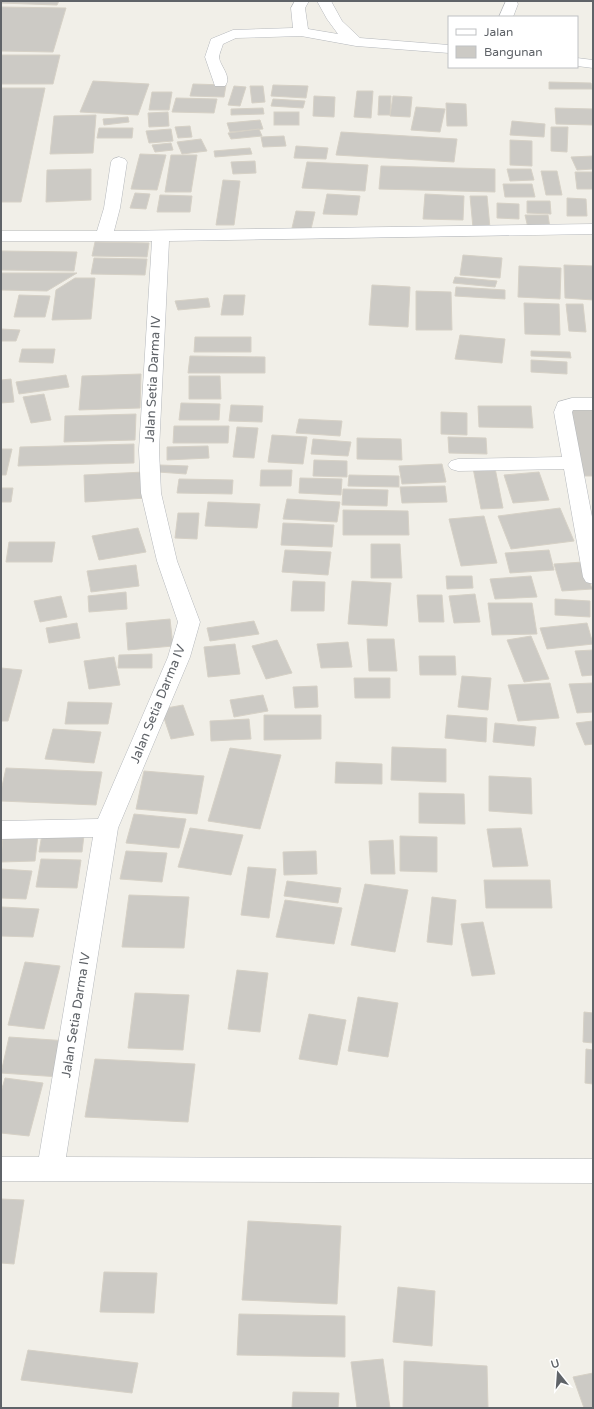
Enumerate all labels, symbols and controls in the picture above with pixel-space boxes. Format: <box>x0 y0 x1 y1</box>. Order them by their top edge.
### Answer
legend <box>448 16 578 68</box>
text: Jalan <box>484 25 513 39</box>
text: Bangunan <box>484 45 543 59</box>
street label: Jalan Setia Darma IV <box>142 315 164 443</box>
street label: Jalan Setia Darma IV <box>127 642 189 766</box>
street label: Jalan Setia Darma IV <box>58 951 94 1079</box>
north arrow <box>538 1353 578 1393</box>
text: U <box>549 1356 561 1371</box>

